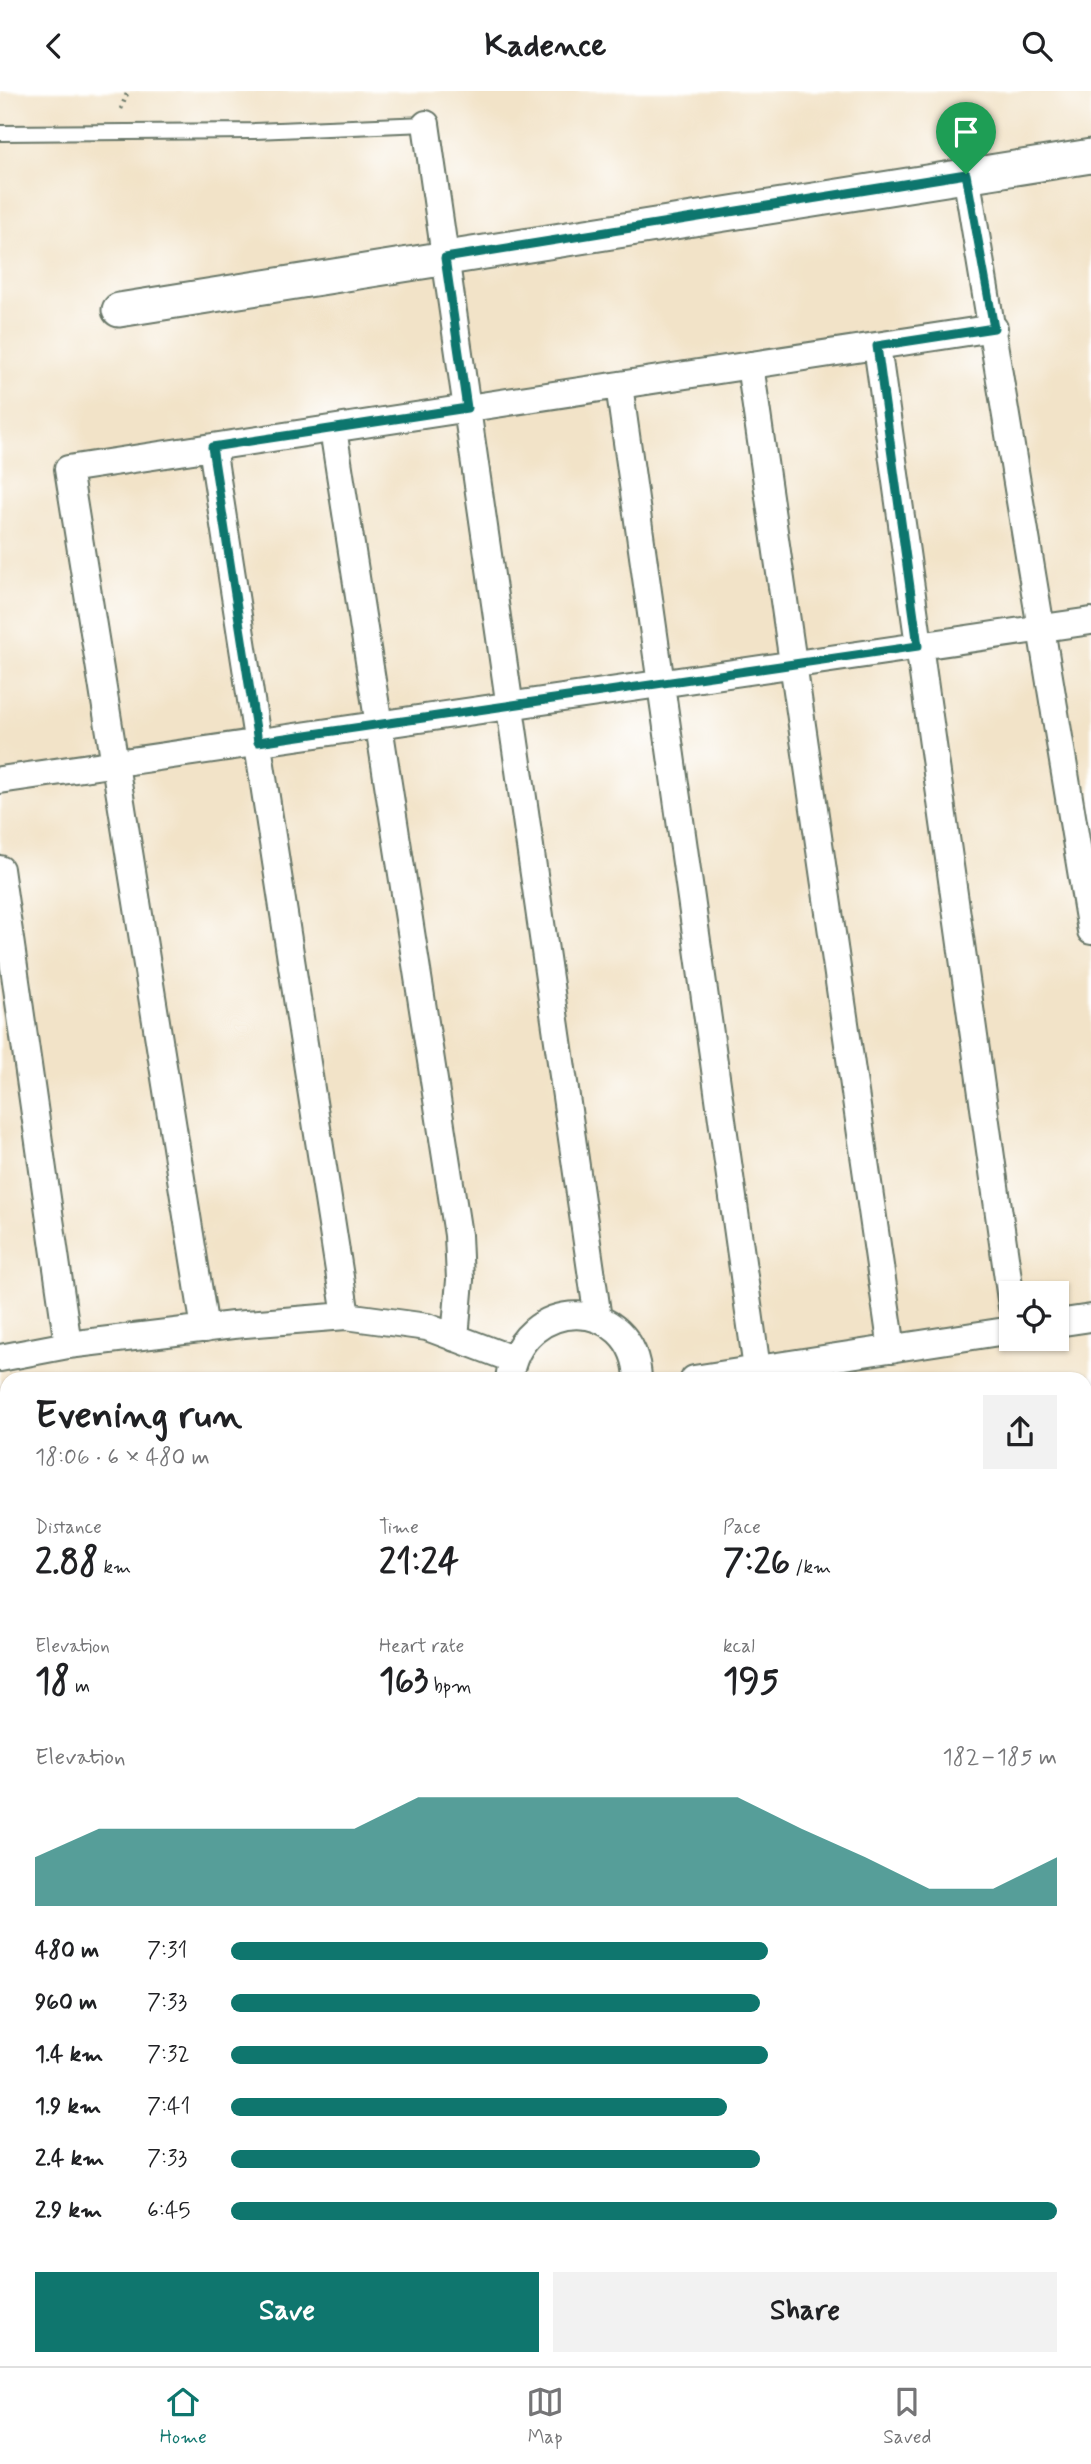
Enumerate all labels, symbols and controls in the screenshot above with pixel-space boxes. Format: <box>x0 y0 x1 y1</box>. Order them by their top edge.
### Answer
text: Kadence <box>485 25 606 67</box>
icon: back <box>35 27 73 65</box>
icon: search <box>1018 27 1056 65</box>
pin <box>936 102 996 174</box>
icon: arrive <box>947 113 985 151</box>
map controls <box>999 1281 1069 1351</box>
button: locate <box>999 1281 1069 1351</box>
text: Evening run <box>35 1392 242 1441</box>
button: share <box>983 1395 1057 1469</box>
text: 18:06 · 6 × 480 m <box>35 1443 210 1473</box>
text: Distance <box>35 1515 102 1540</box>
text: Time <box>379 1515 419 1540</box>
text: Pace <box>723 1515 761 1540</box>
text: 2.88 <box>35 1540 98 1586</box>
text: 21:24 <box>379 1540 459 1586</box>
text: 7:26 <box>723 1540 790 1586</box>
text: km <box>98 1555 131 1580</box>
text: /km <box>790 1555 831 1580</box>
text: Elevation <box>35 1634 110 1659</box>
text: Heart rate <box>379 1634 464 1659</box>
text: kcal <box>723 1634 755 1659</box>
text: 18 <box>35 1659 70 1705</box>
text: 163 <box>379 1659 428 1705</box>
text: 195 <box>723 1659 779 1705</box>
text: m <box>70 1674 90 1699</box>
text: bpm <box>428 1674 472 1699</box>
text: Elevation <box>35 1743 126 1773</box>
text: 182–185 m <box>943 1743 1057 1773</box>
text: 480 m <box>35 1936 99 1966</box>
text: 7:31 <box>147 1936 187 1966</box>
text: 960 m <box>35 1988 97 2018</box>
text: 7:33 <box>147 1988 187 2018</box>
text: 1.4 km <box>35 2040 103 2070</box>
text: 7:32 <box>147 2040 190 2070</box>
text: 1.9 km <box>35 2092 101 2122</box>
text: 7:41 <box>147 2092 190 2122</box>
text: 2.4 km <box>35 2144 104 2174</box>
text: 7:33 <box>147 2144 187 2174</box>
text: 2.9 km <box>35 2196 102 2226</box>
text: 6:45 <box>147 2196 191 2226</box>
button: Save <box>35 2272 539 2352</box>
button: Share <box>553 2272 1057 2352</box>
tab: Home <box>160 2383 207 2450</box>
tab: Map <box>526 2383 564 2450</box>
tab: Saved <box>883 2383 931 2450</box>

